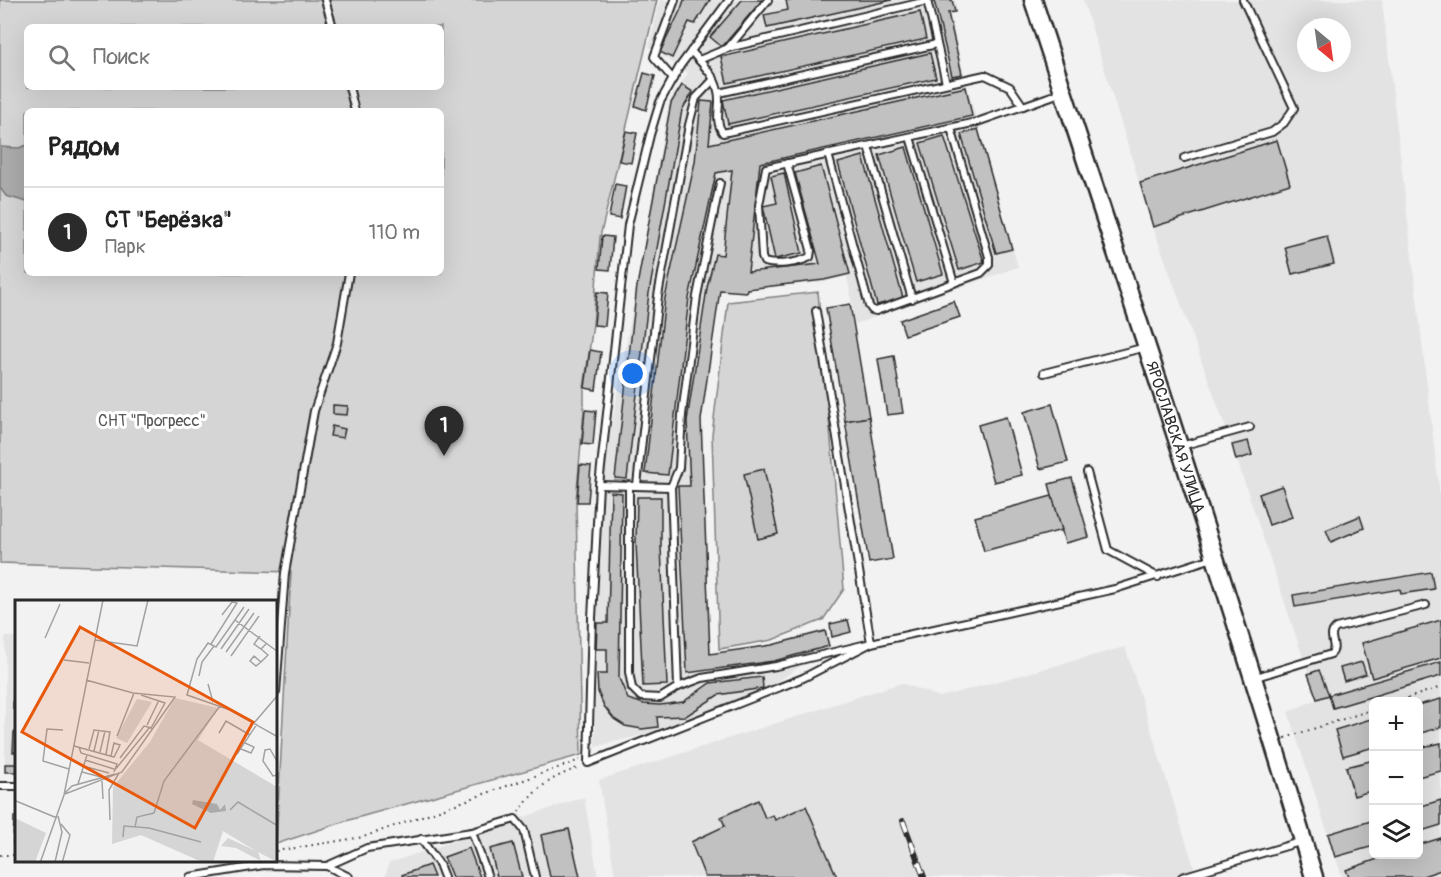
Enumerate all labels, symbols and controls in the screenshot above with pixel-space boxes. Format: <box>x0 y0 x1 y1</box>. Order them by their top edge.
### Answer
north arrow <box>1297 18 1351 72</box>
search box <box>24 24 444 90</box>
icon: search <box>45 41 78 74</box>
text: Поиск <box>93 43 150 71</box>
text: Рядом <box>48 131 120 163</box>
text: СТ "Берёзка" <box>105 206 232 234</box>
text: 1 <box>64 220 71 245</box>
text: 110 m <box>369 220 420 245</box>
text: Парк <box>105 234 146 259</box>
your location <box>618 359 647 388</box>
street label: ЯРОСЛАВСКАЯ УЛИЦА <box>1141 359 1209 516</box>
pin: 1 <box>424 406 464 456</box>
park label: СНТ "Прогресс" <box>98 411 206 431</box>
inset map <box>15 600 278 862</box>
map controls <box>1369 697 1423 859</box>
button: + <box>1369 697 1423 751</box>
button: − <box>1369 751 1423 805</box>
button: layers <box>1369 805 1423 859</box>

